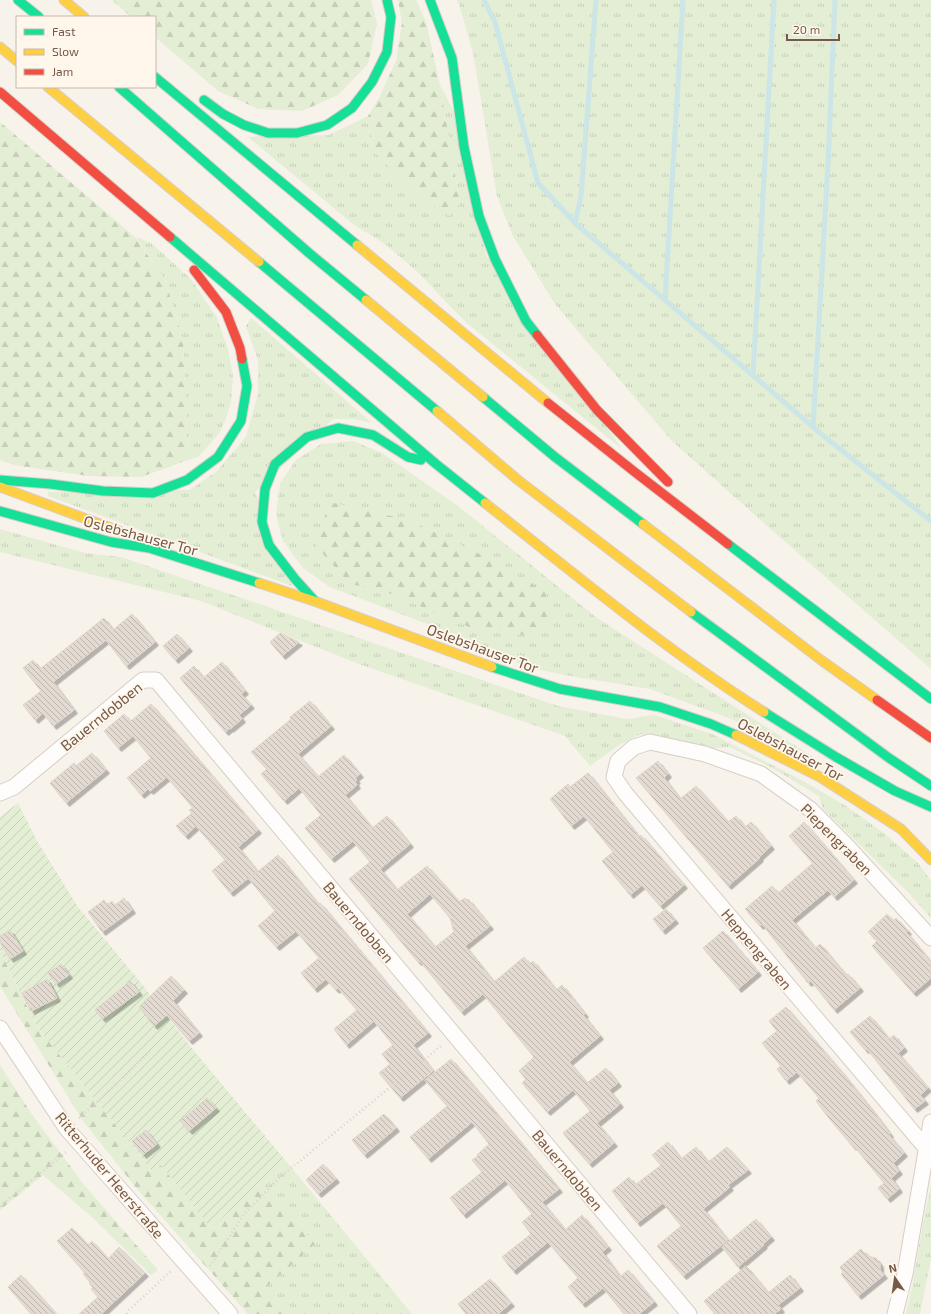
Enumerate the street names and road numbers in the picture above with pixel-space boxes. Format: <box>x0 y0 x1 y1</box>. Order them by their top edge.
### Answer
street label: Oslebshauser Tor <box>82 511 200 559</box>
street label: Oslebshauser Tor <box>425 619 541 677</box>
street label: Bauerndobben <box>57 678 145 754</box>
street label: Oslebshauser Tor <box>735 713 847 785</box>
street label: Piepengraben <box>797 799 877 879</box>
street label: Bauerndobben <box>320 878 398 966</box>
street label: Heppengraben <box>718 905 796 993</box>
street label: Ritterhuder Heerstraße <box>52 1108 168 1242</box>
street label: Bauerndobben <box>529 1126 607 1214</box>

